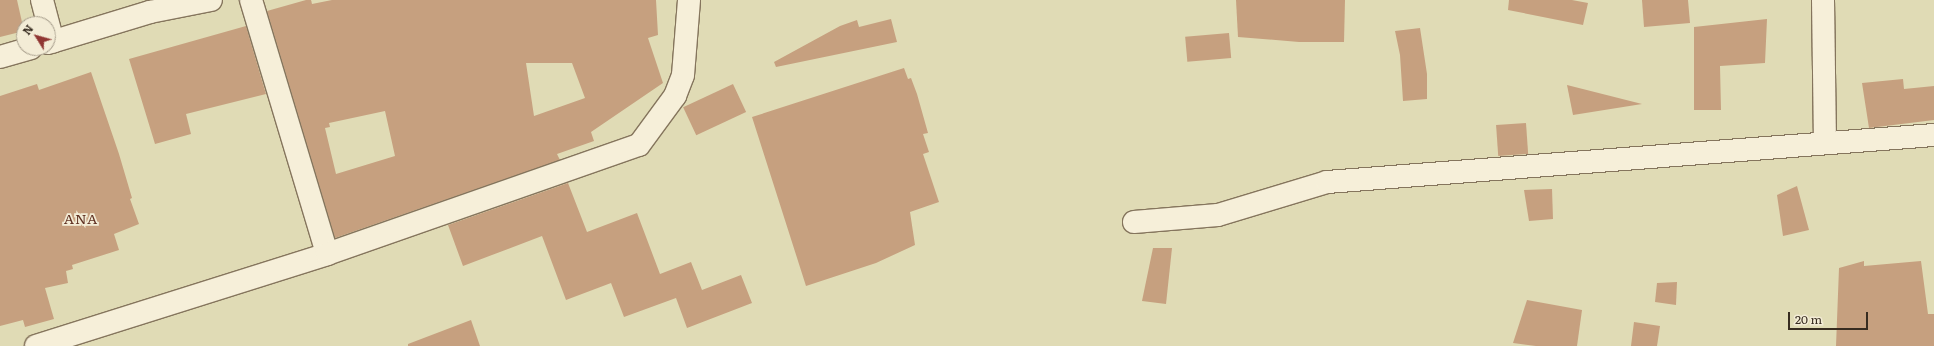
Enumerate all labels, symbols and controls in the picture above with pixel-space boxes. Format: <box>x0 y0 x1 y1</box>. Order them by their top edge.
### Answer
north arrow <box>16 16 56 56</box>
text: N <box>18 21 36 38</box>
district label: ANA <box>64 210 98 226</box>
scale bar <box>1790 304 1870 330</box>
text: 20 m <box>1795 310 1822 328</box>

